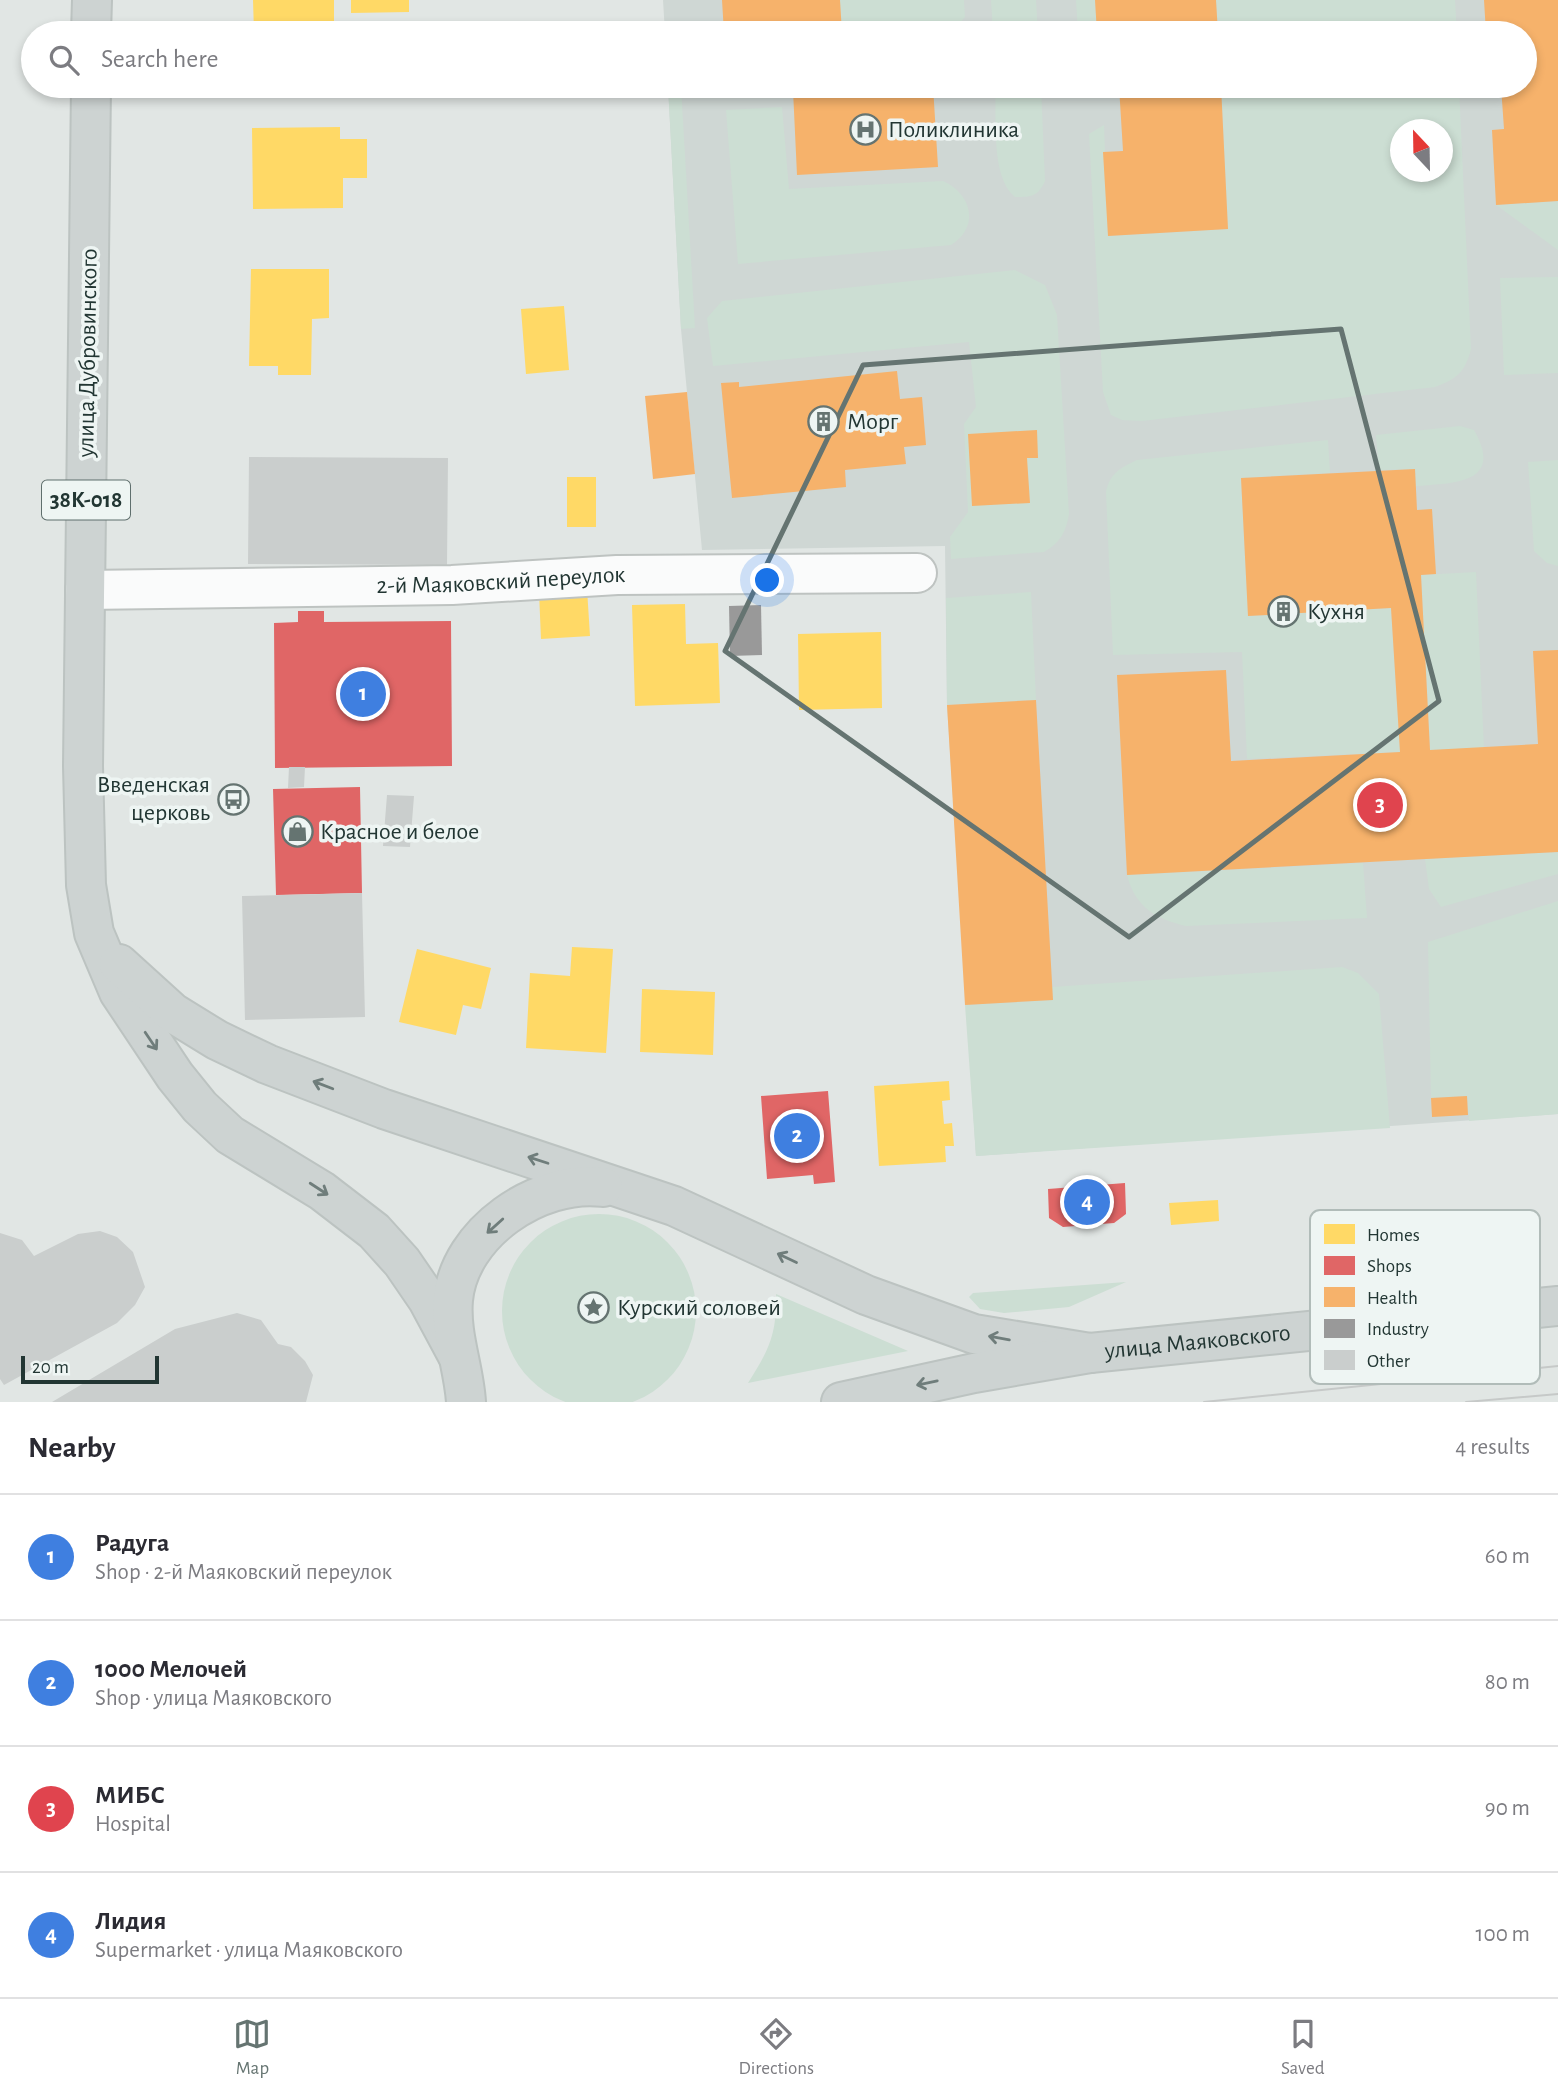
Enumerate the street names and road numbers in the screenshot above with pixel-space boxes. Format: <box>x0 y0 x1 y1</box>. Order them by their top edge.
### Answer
street label: улица Дубровинского <box>74 248 102 459</box>
road number: 38К-018 <box>42 480 130 520</box>
street label: 2-й Маяковский переулок <box>376 563 625 598</box>
street label: улица Маяковского <box>1103 1321 1292 1364</box>

